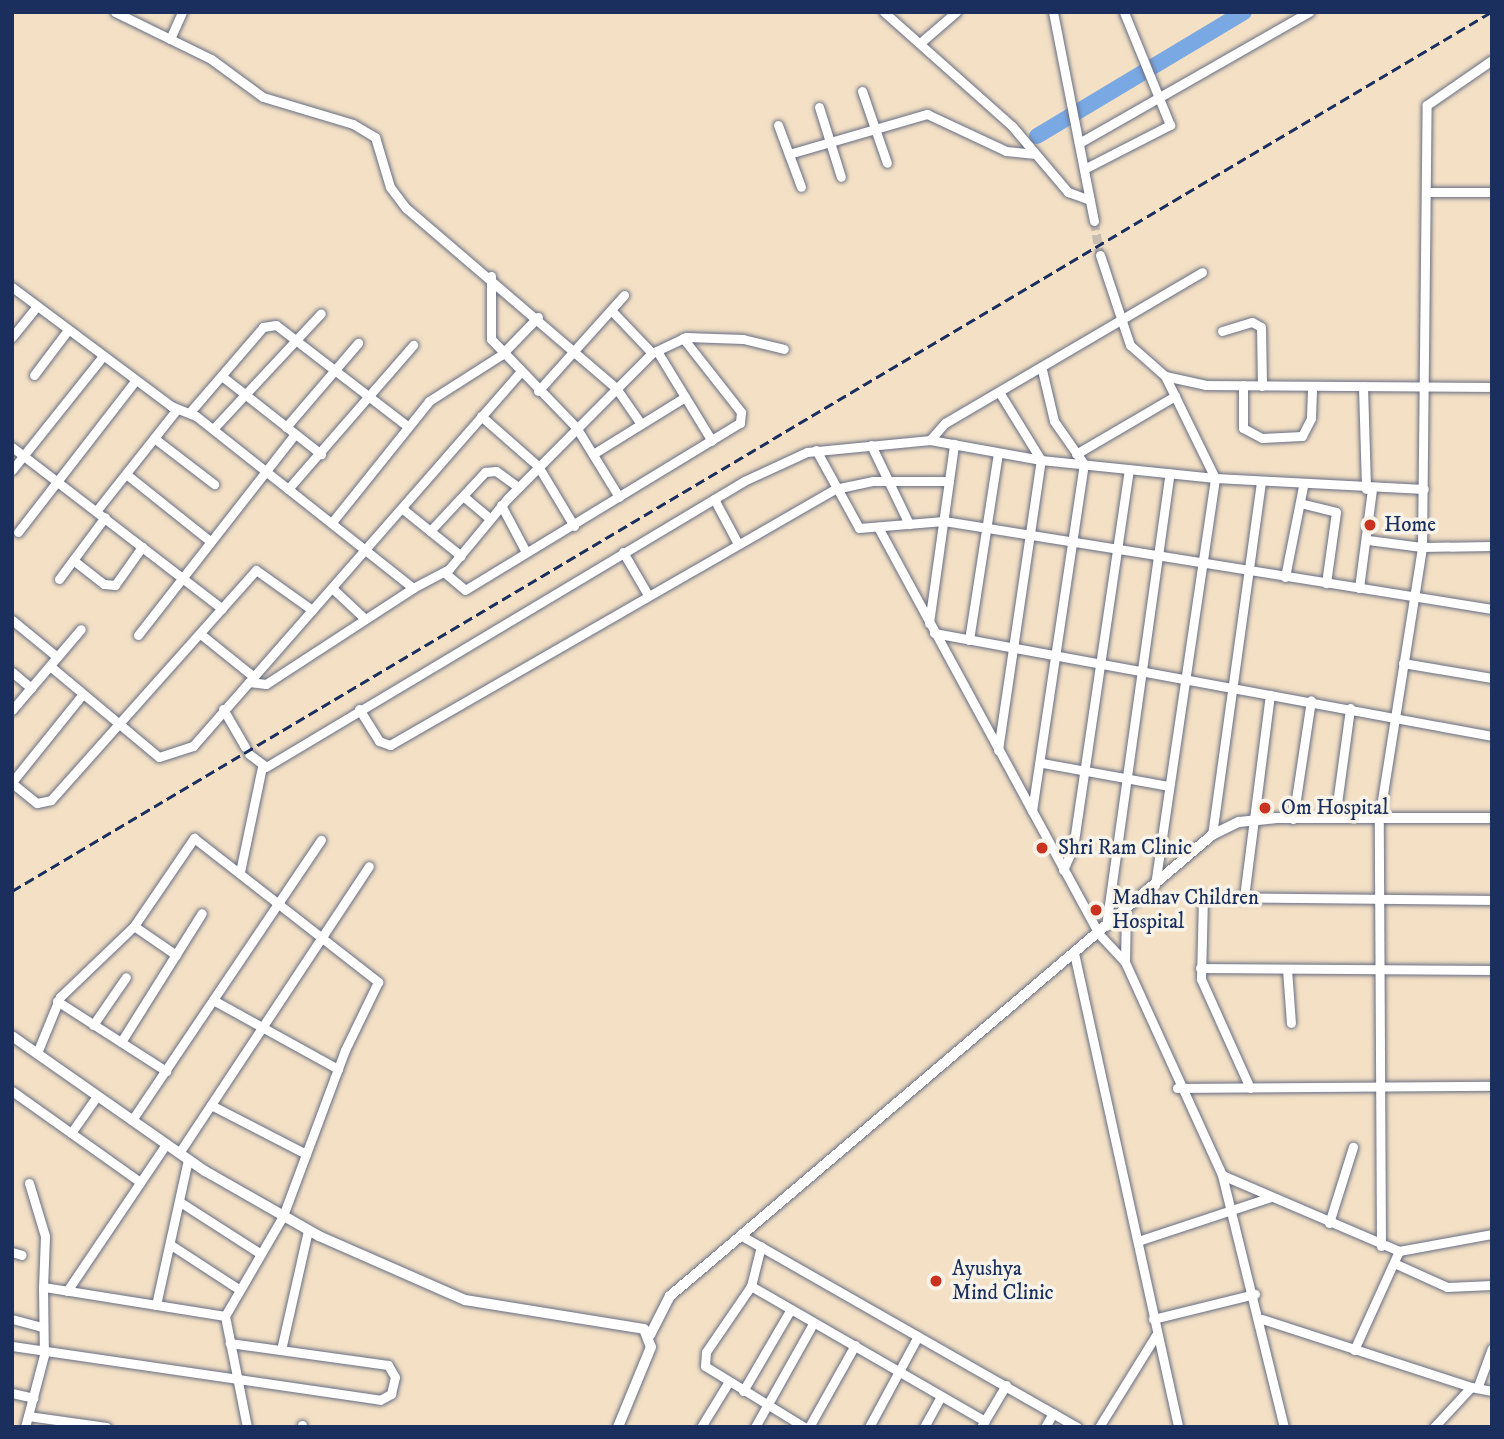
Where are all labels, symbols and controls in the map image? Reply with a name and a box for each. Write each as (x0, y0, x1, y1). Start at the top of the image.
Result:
place label: Home (1384, 512, 1436, 538)
marker: Home (1362, 517, 1378, 533)
place label: Om Hospital (1281, 795, 1389, 821)
marker: Om Hospital (1255, 798, 1275, 818)
place label: Shri Ram Clinic (1058, 835, 1192, 861)
marker: Shri Ram Clinic (1032, 838, 1052, 858)
place label: Madhav Children Hospital (1112, 885, 1259, 935)
marker: Madhav Children Hospital (1086, 900, 1106, 920)
place label: Ayushya Mind Clinic (952, 1256, 1054, 1306)
marker: Ayushya Mind Clinic (926, 1271, 946, 1291)

